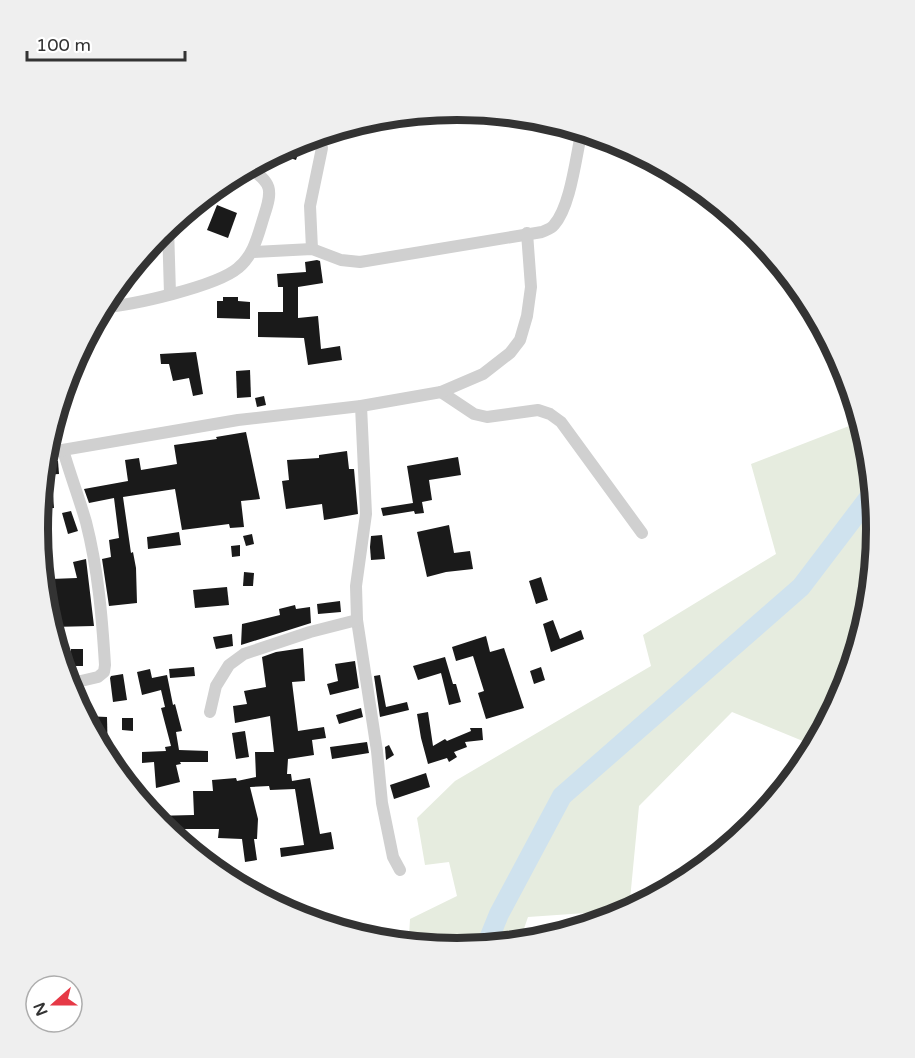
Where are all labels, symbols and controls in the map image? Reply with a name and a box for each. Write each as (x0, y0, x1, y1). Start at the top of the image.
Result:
scale bar (27, 24, 184, 62)
text: 100 m (36, 34, 91, 56)
north arrow (24, 974, 84, 1034)
text: N (29, 999, 53, 1019)

